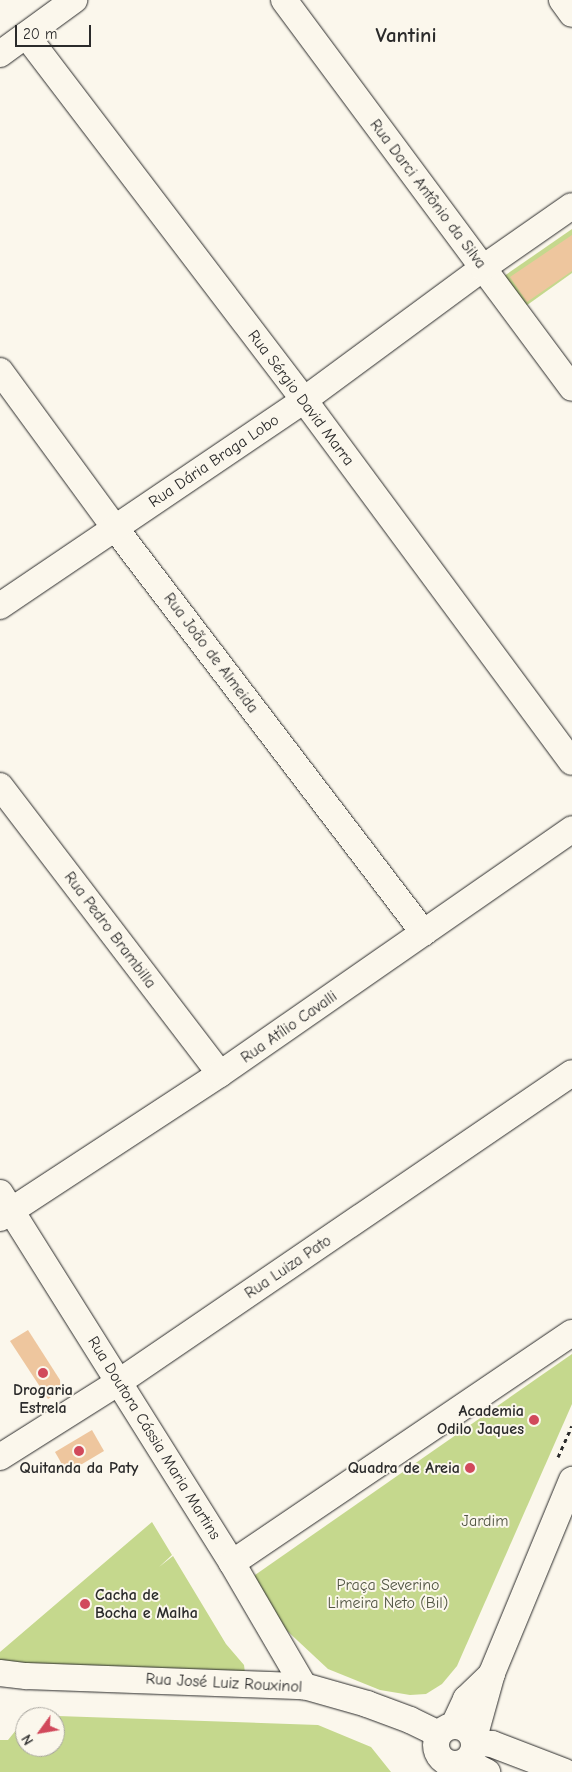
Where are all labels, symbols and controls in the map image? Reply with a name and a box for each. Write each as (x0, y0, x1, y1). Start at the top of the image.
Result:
scale bar (18, 15, 94, 47)
district label: Vantini (375, 22, 437, 48)
text: 20 m (23, 25, 57, 43)
street label: Rua Darci Antônio da Silva (366, 116, 490, 272)
street label: Rua Sérgio David Marra (244, 326, 358, 470)
street label: Rua Dária Braga Lobo (145, 410, 283, 512)
street label: Rua João de Almeida (160, 589, 262, 717)
street label: Rua Pedro Brambilla (60, 868, 160, 992)
street label: Rua Atílio Cavalli (237, 987, 341, 1067)
street label: Rua Luiza Pato (241, 1231, 335, 1303)
street label: Rua Doutora Cássia Maria Martins (83, 1333, 225, 1543)
marker: Drogaria Estrela (37, 1367, 49, 1379)
place label: Drogaria Estrela (13, 1380, 73, 1418)
place label: Academia Odilo Jaques (437, 1401, 524, 1439)
marker: Academia Odilo Jaques (528, 1414, 540, 1426)
marker: Quitanda da Paty (73, 1445, 85, 1457)
place label: Quitanda da Paty (20, 1458, 138, 1478)
place label: Quadra de Areia (348, 1458, 460, 1478)
marker: Quadra de Areia (464, 1462, 476, 1474)
park label: Jardim (462, 1511, 508, 1531)
park label: Praça Severino Limeira Neto (Bil) (328, 1575, 448, 1613)
place label: Cacha de Bocha e Malha (95, 1585, 198, 1623)
marker: Cacha de Bocha e Malha (79, 1598, 91, 1610)
street label: Rua José Luiz Rouxinol (145, 1669, 303, 1697)
north arrow (15, 1707, 65, 1757)
text: N (18, 1731, 37, 1748)

